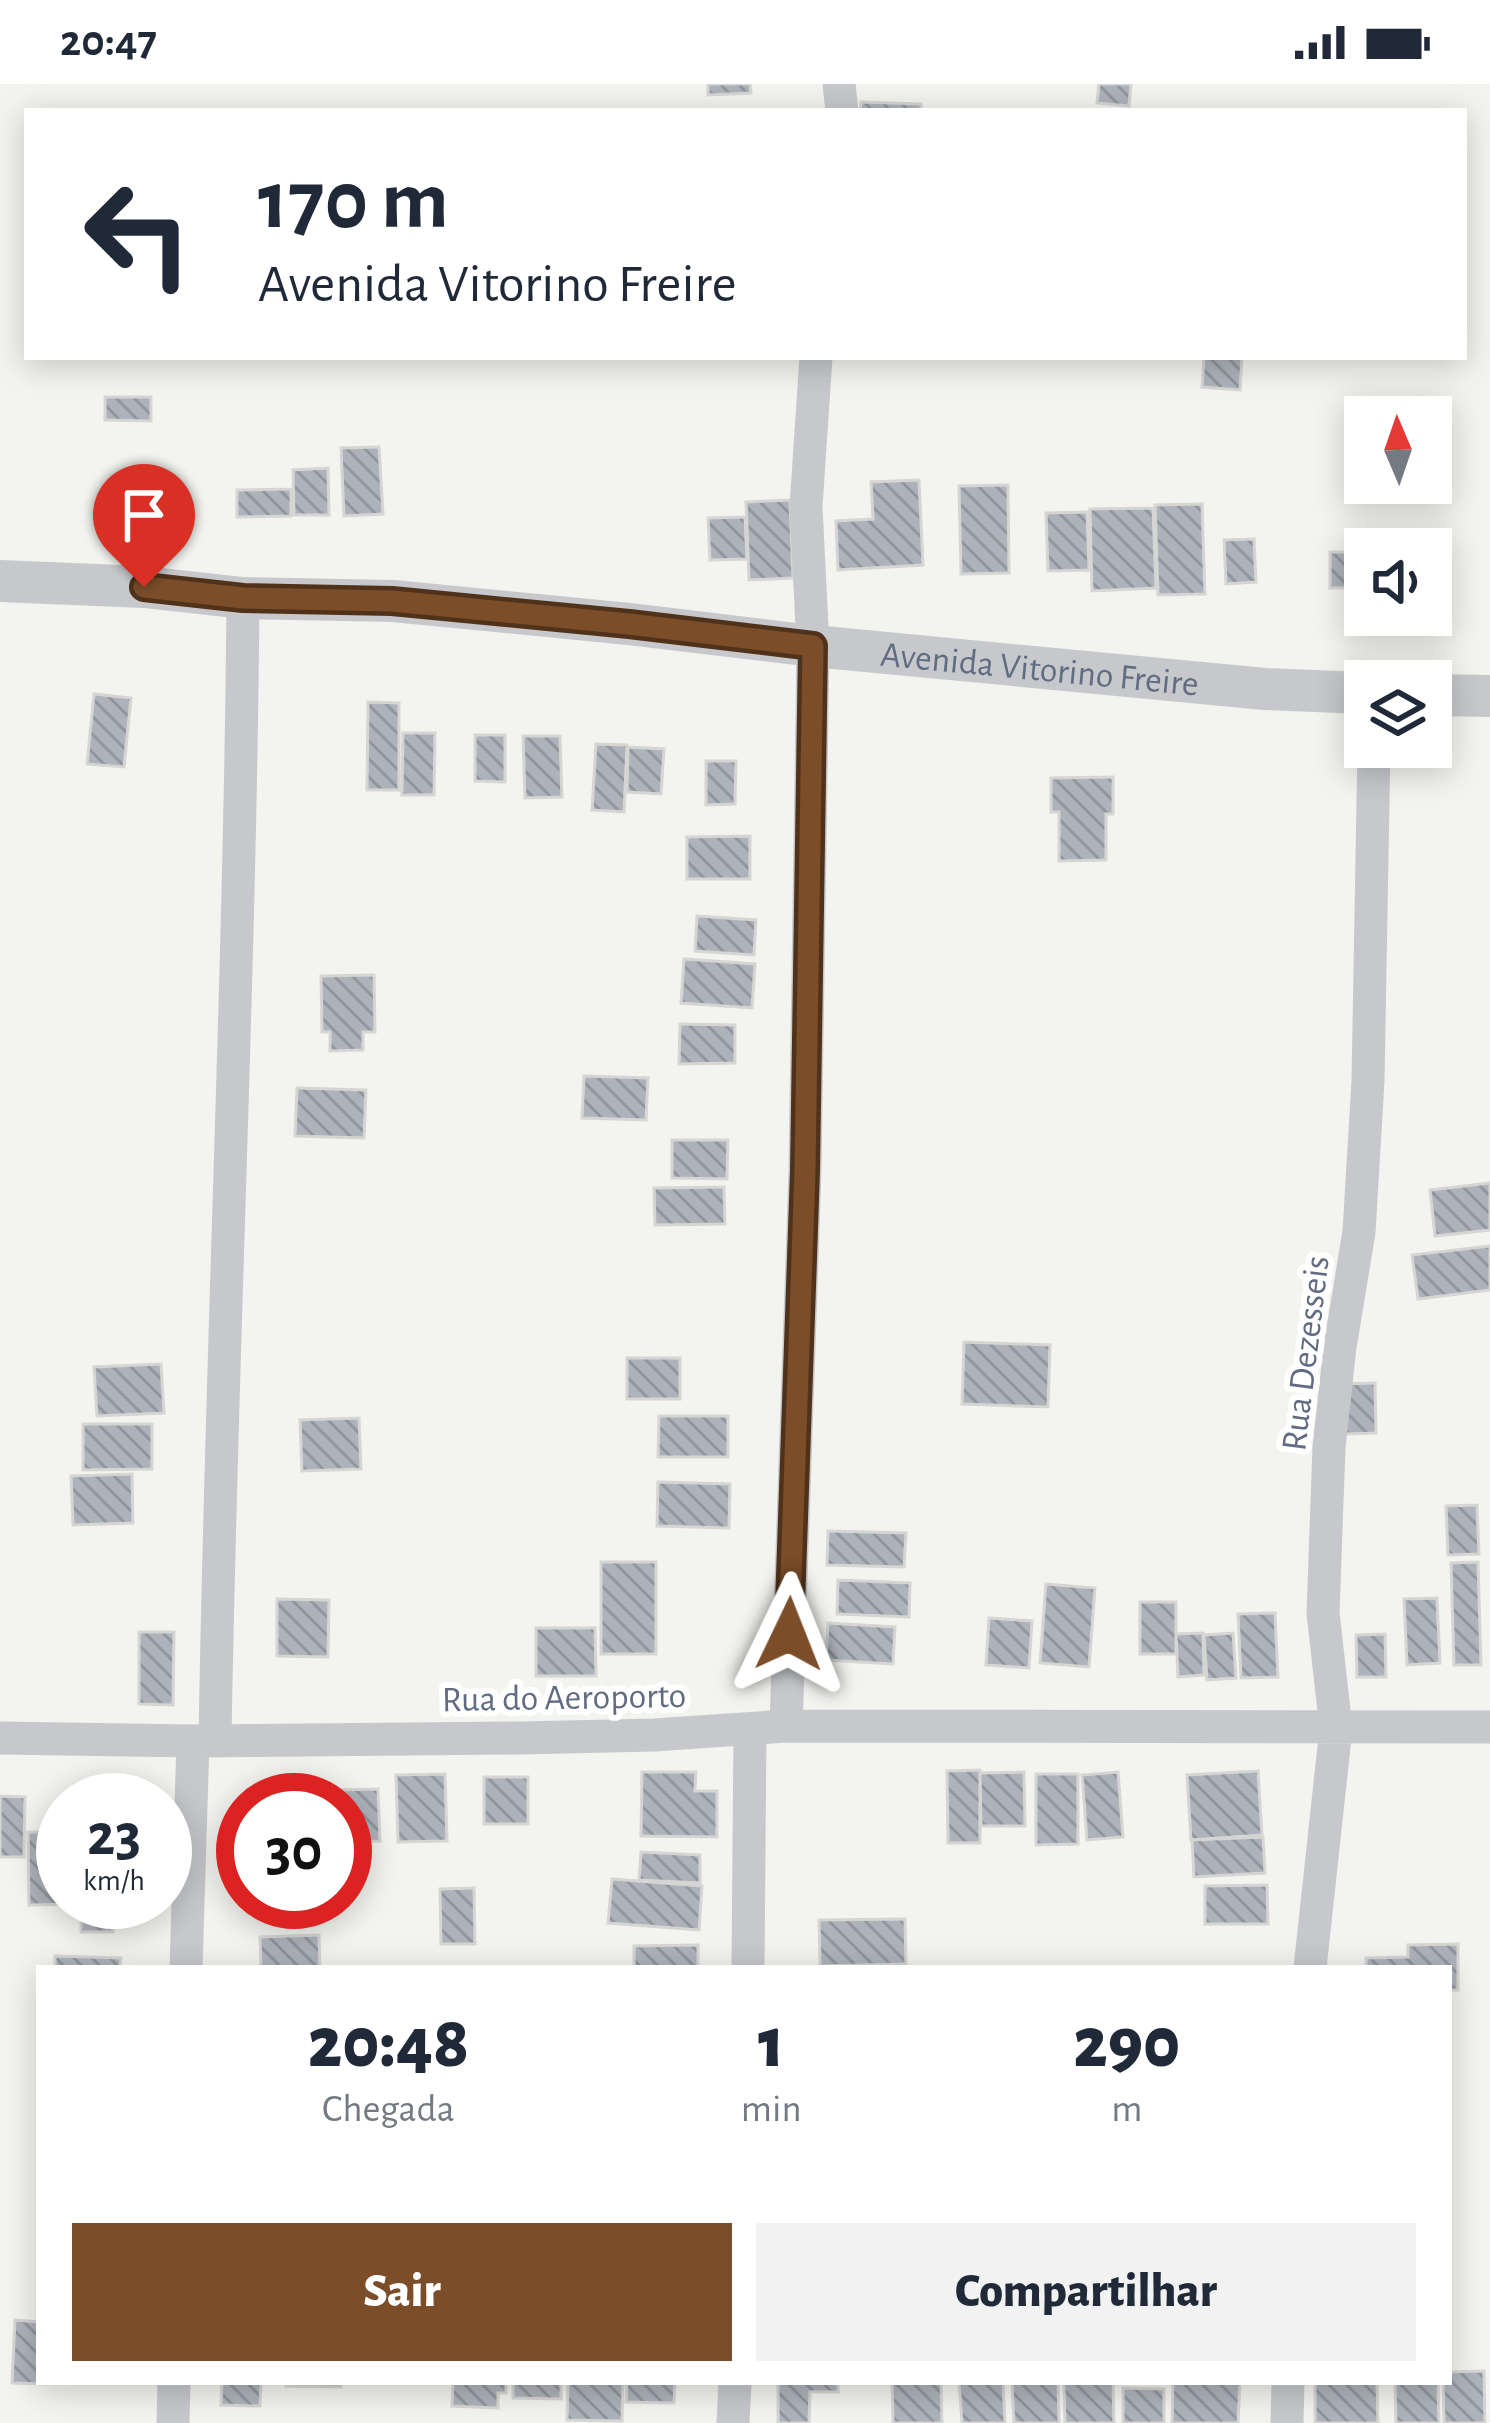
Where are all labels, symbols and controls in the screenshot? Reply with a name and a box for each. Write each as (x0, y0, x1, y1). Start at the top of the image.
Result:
text: 20:47 (60, 19, 157, 64)
icon: left (60, 156, 216, 312)
text: 170 m (258, 160, 449, 244)
text: Avenida Vitorino Freire (258, 258, 737, 312)
north arrow (1344, 396, 1452, 504)
map controls (1344, 396, 1452, 768)
pin (93, 464, 195, 587)
icon: arrive (111, 482, 177, 548)
button: sound (1344, 528, 1452, 636)
street label: Avenida Vitorino Freire (879, 637, 1200, 703)
button: layers (1344, 660, 1452, 768)
street label: Rua Dezesseis (1276, 1254, 1336, 1453)
position arrow (726, 1571, 852, 1697)
street label: Rua do Aeroporto (442, 1678, 687, 1718)
speed limit sign: 30 (216, 1773, 372, 1929)
text: 23 (87, 1806, 141, 1866)
text: km/h (83, 1866, 145, 1896)
text: 20:48 (308, 2008, 469, 2080)
text: 1 (758, 2008, 784, 2080)
text: 290 (1073, 2008, 1180, 2080)
text: Chegada (322, 2090, 455, 2129)
text: min (741, 2090, 802, 2129)
text: m (1111, 2090, 1142, 2129)
button: Sair (72, 2223, 732, 2361)
button: Compartilhar (756, 2223, 1416, 2361)

